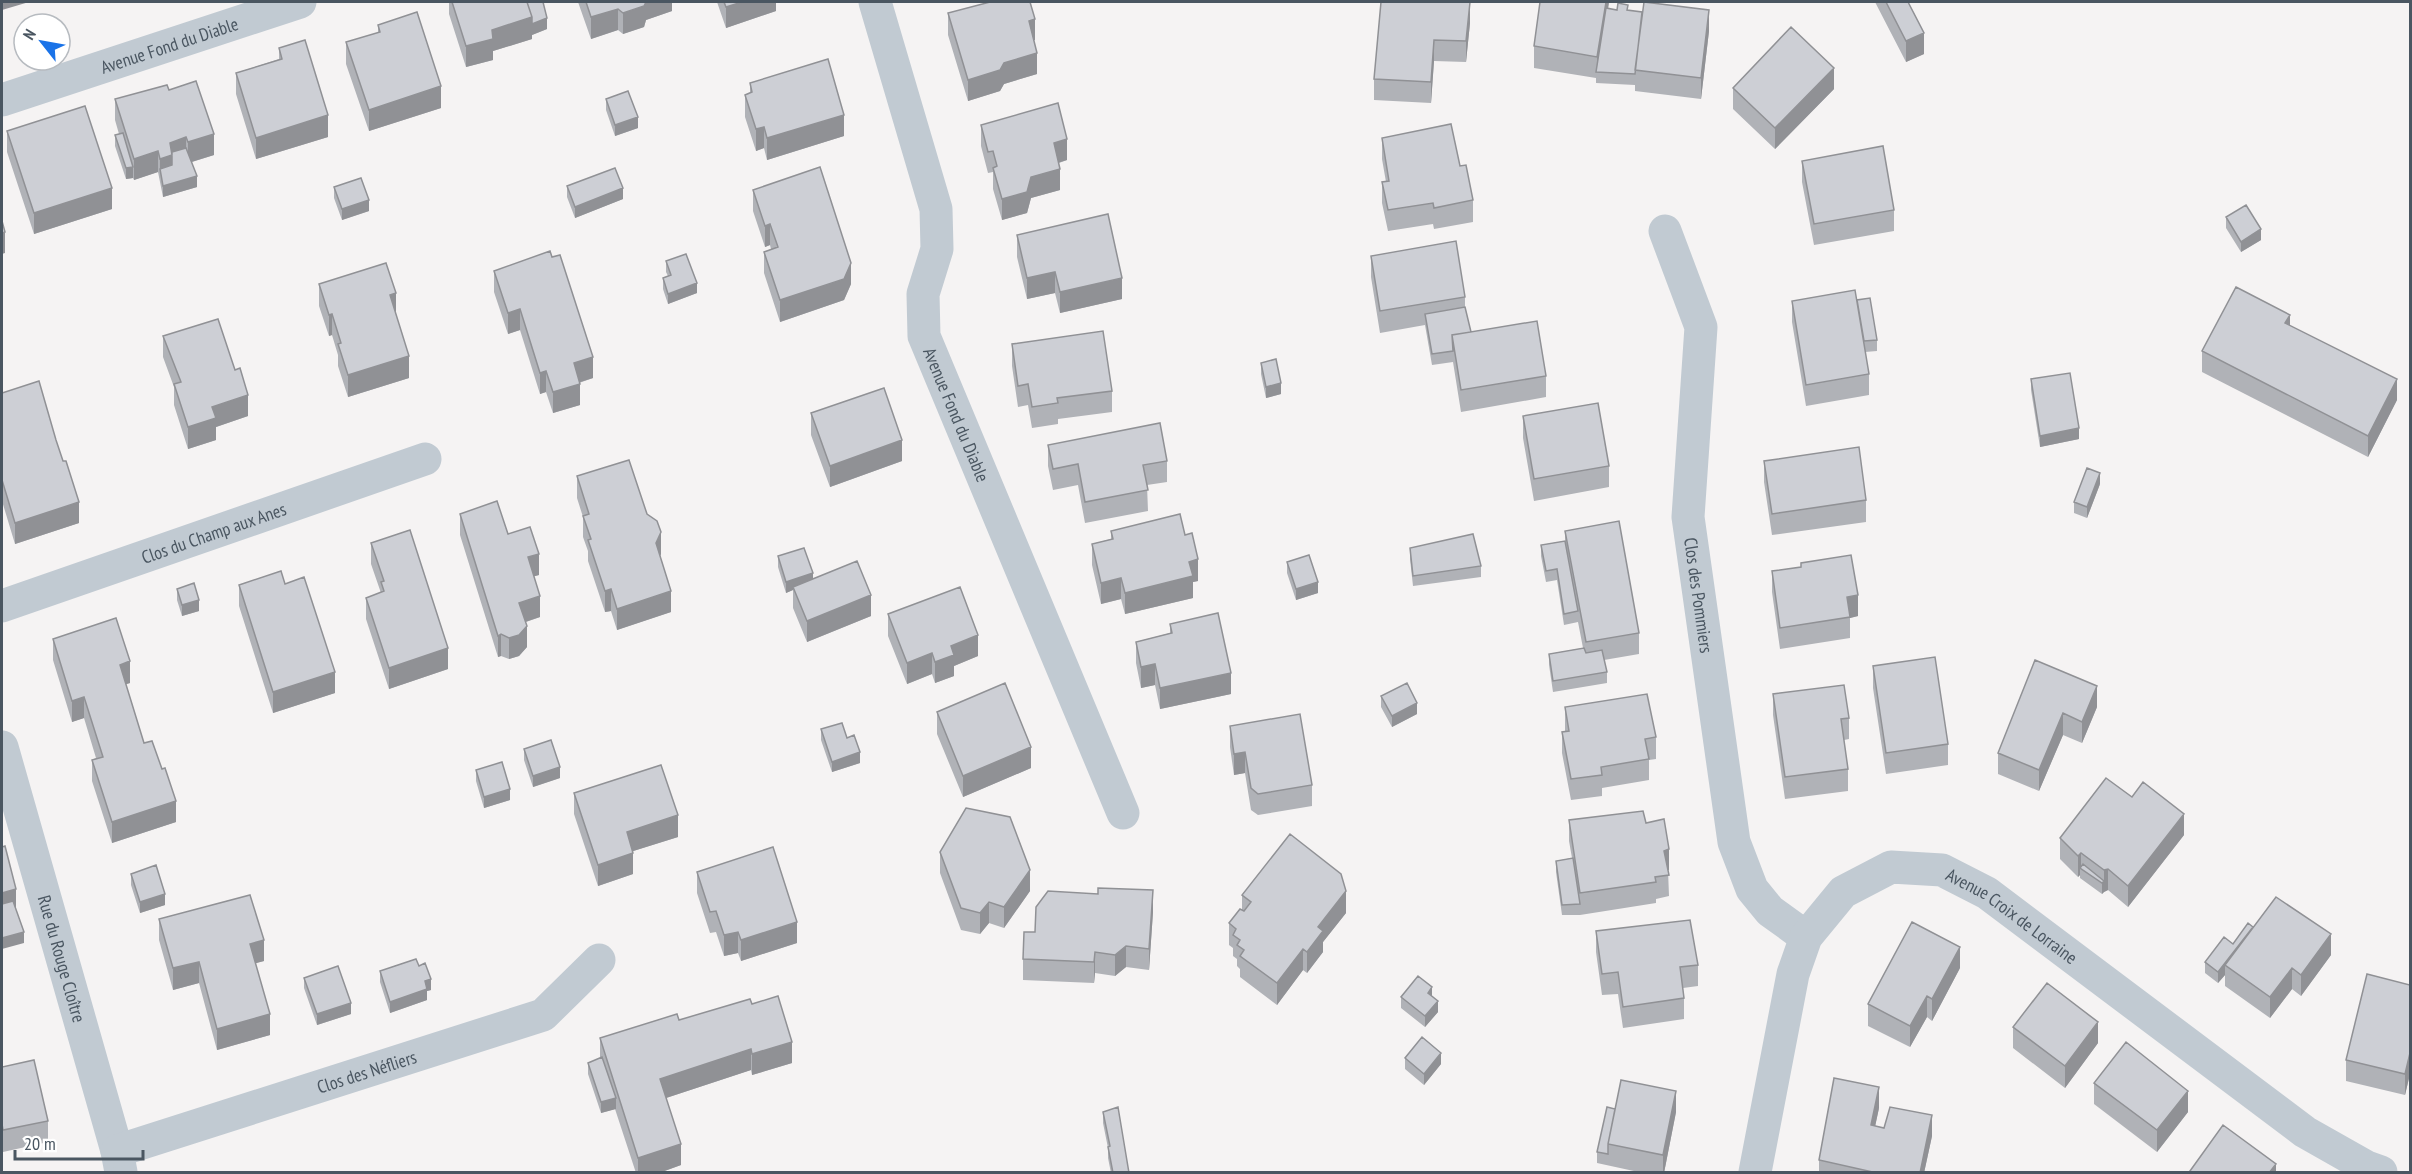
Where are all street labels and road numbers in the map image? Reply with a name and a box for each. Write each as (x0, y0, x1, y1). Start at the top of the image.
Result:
street label: Avenue Fond du Diable (97, 12, 241, 78)
street label: Avenue Fond du Diable (918, 344, 995, 485)
street label: Clos du Champ aux Anes (138, 497, 289, 568)
street label: Clos des Pommiers (1680, 536, 1719, 655)
street label: Avenue Croix de Lorraine (1942, 863, 2082, 969)
street label: Rue du Rouge Cloître (33, 892, 91, 1025)
street label: Clos des Néfliers (314, 1045, 419, 1098)

